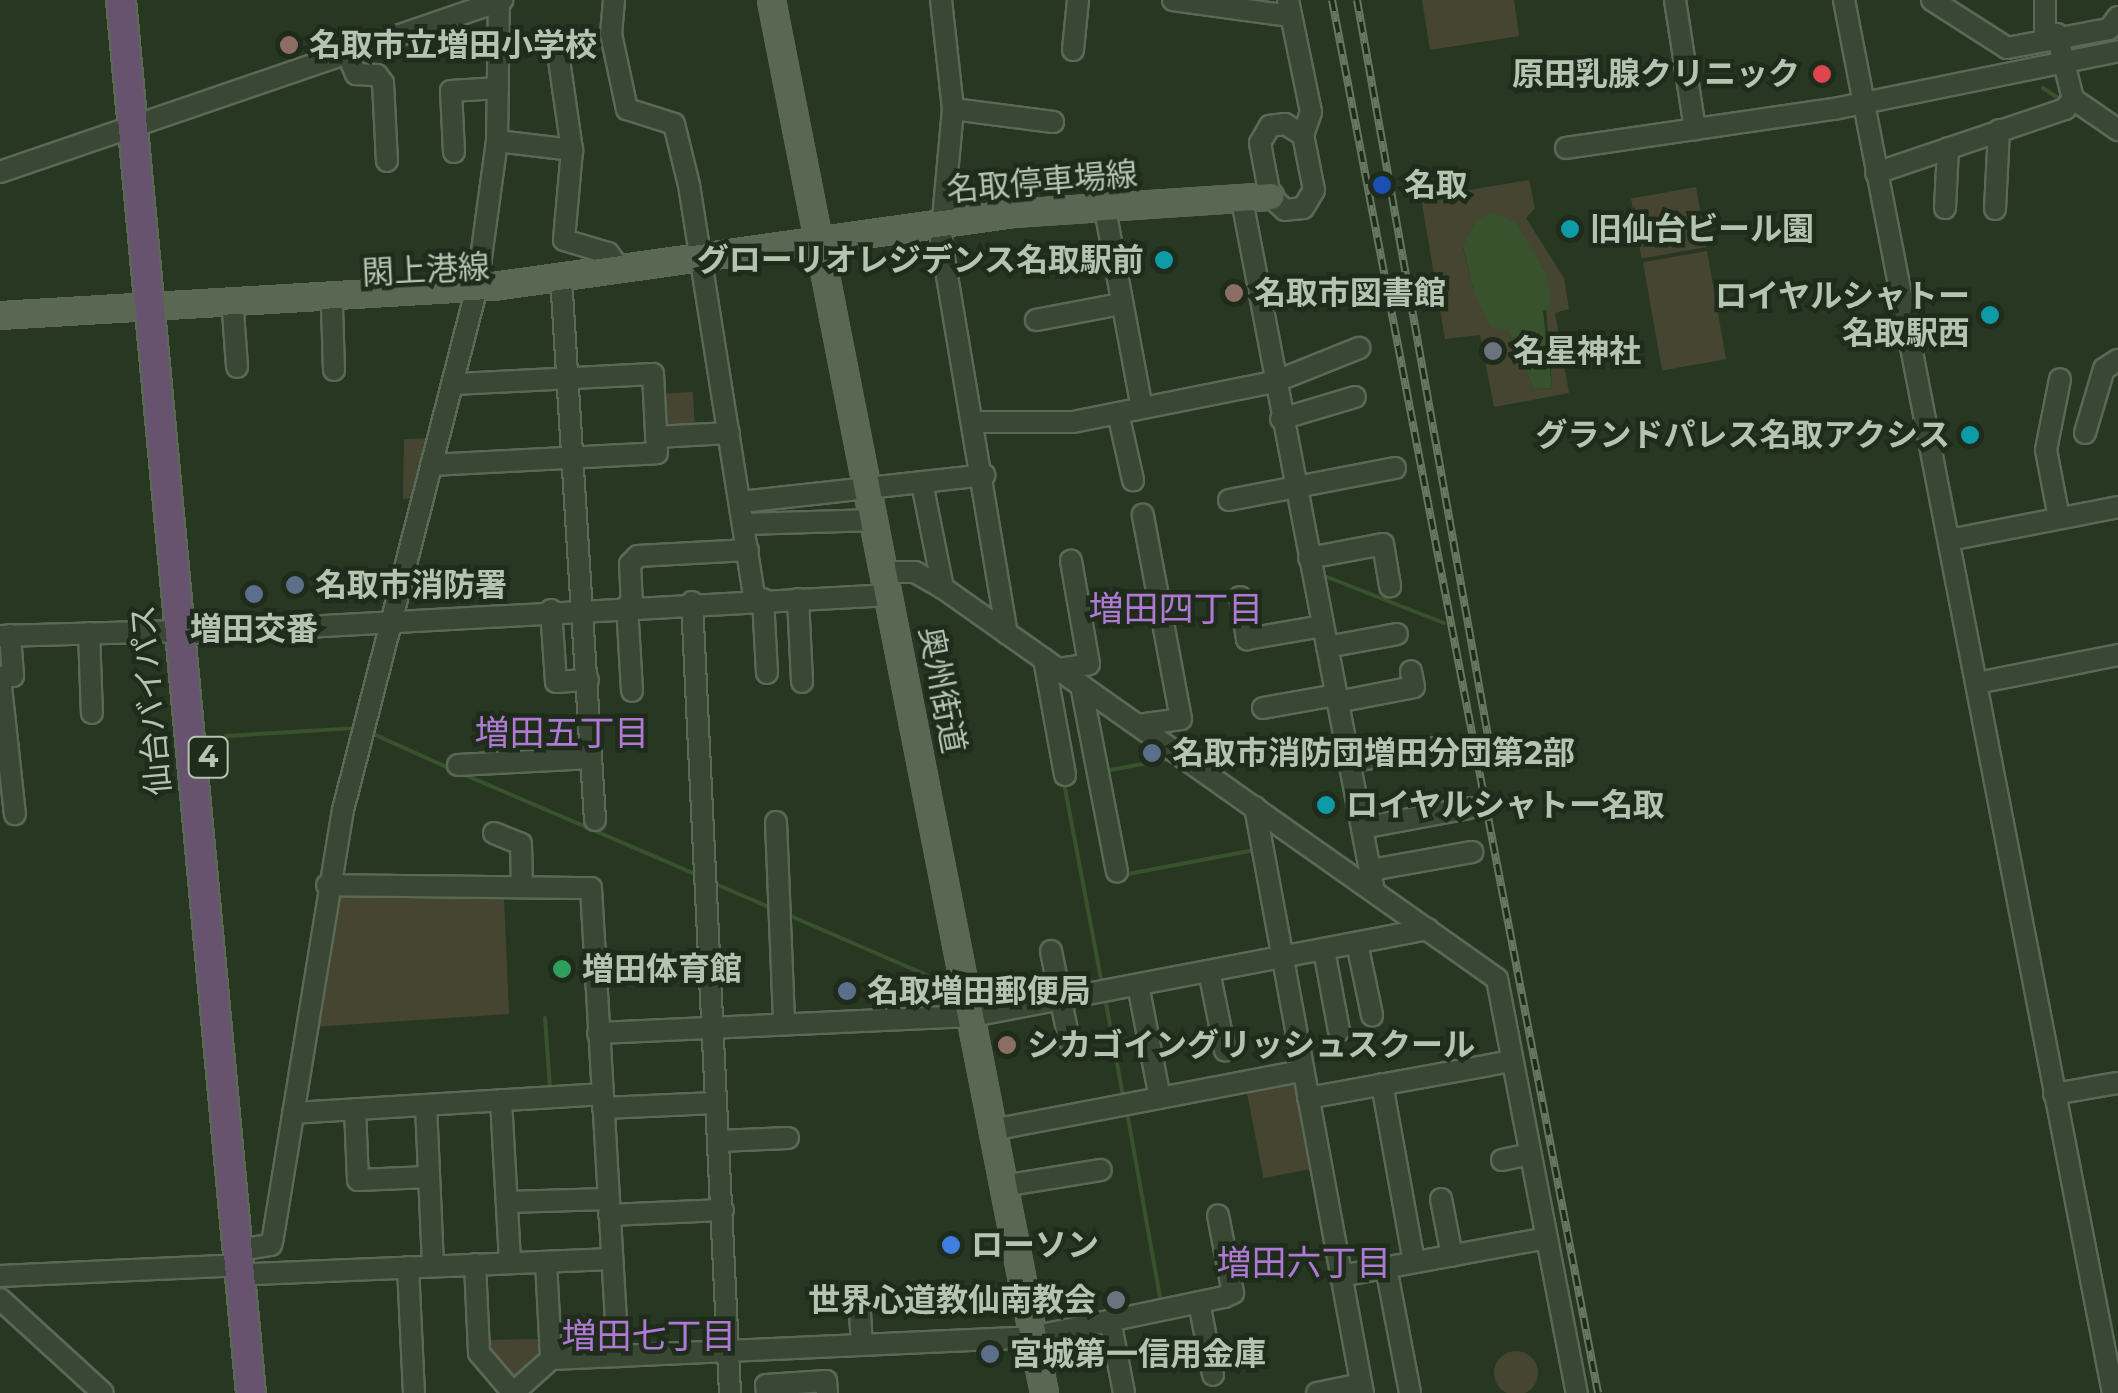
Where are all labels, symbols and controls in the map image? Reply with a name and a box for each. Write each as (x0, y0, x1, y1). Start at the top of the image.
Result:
place label: 名取市立増田小学校 (309, 26, 597, 64)
marker: 名取市立増田小学校 (278, 34, 300, 56)
place label: 原田乳腺クリニック (1512, 55, 1800, 93)
marker: 原田乳腺クリニック (1809, 61, 1835, 87)
street label: 名取停車場線 (945, 155, 1139, 209)
place label: 名取 (1404, 166, 1468, 204)
marker: 名取 (1369, 172, 1395, 198)
place label: 旧仙台ビール園 (1590, 210, 1814, 248)
marker: 旧仙台ビール園 (1559, 218, 1581, 240)
place label: グローリオレジデンス名取駅前 (696, 241, 1144, 279)
street label: 閖上港線 (361, 247, 491, 293)
marker: グローリオレジデンス名取駅前 (1153, 249, 1175, 271)
place label: 名取市図書館 (1254, 274, 1446, 312)
place label: ロイヤルシャトー 名取駅西 (1714, 278, 1970, 353)
marker: 名取市図書館 (1223, 282, 1245, 304)
marker: ロイヤルシャトー 名取駅西 (1979, 304, 2001, 326)
place label: 名星神社 (1513, 332, 1641, 370)
marker: 名星神社 (1482, 340, 1504, 362)
place label: グランドパレス名取アクシス (1534, 416, 1950, 454)
marker: グランドパレス名取アクシス (1959, 424, 1981, 446)
place label: 名取市消防署 (315, 566, 507, 604)
marker: 名取市消防署 (284, 574, 306, 596)
marker: 増田交番 (243, 583, 265, 605)
district label: 増田四丁目 (1089, 588, 1263, 630)
street label: 仙台バイパス (124, 603, 178, 797)
place label: 増田交番 (190, 610, 318, 648)
street label: 奥州街道 (911, 624, 973, 756)
district label: 増田五丁目 (475, 712, 649, 754)
road number: 4 (186, 732, 230, 782)
place label: 名取市消防団増田分団第2部 (1172, 734, 1575, 772)
marker: 名取市消防団増田分団第2部 (1141, 742, 1163, 764)
place label: ロイヤルシャトー名取 (1346, 786, 1666, 824)
marker: ロイヤルシャトー名取 (1315, 794, 1337, 816)
place label: 増田体育館 (582, 950, 742, 988)
marker: 増田体育館 (551, 958, 573, 980)
place label: 名取増田郵便局 (867, 972, 1091, 1010)
marker: 名取増田郵便局 (836, 980, 858, 1002)
place label: シカゴイングリッシュスクール (1027, 1026, 1475, 1064)
marker: シカゴイングリッシュスクール (996, 1034, 1018, 1056)
place label: ローソン (971, 1226, 1099, 1264)
marker: ローソン (940, 1234, 962, 1256)
district label: 増田六丁目 (1217, 1242, 1391, 1284)
place label: 世界心道教仙南教会 (808, 1281, 1096, 1319)
marker: 世界心道教仙南教会 (1105, 1289, 1127, 1311)
district label: 増田七丁目 (562, 1315, 736, 1357)
place label: 宮城第一信用金庫 (1010, 1335, 1266, 1373)
marker: 宮城第一信用金庫 (979, 1343, 1001, 1365)

